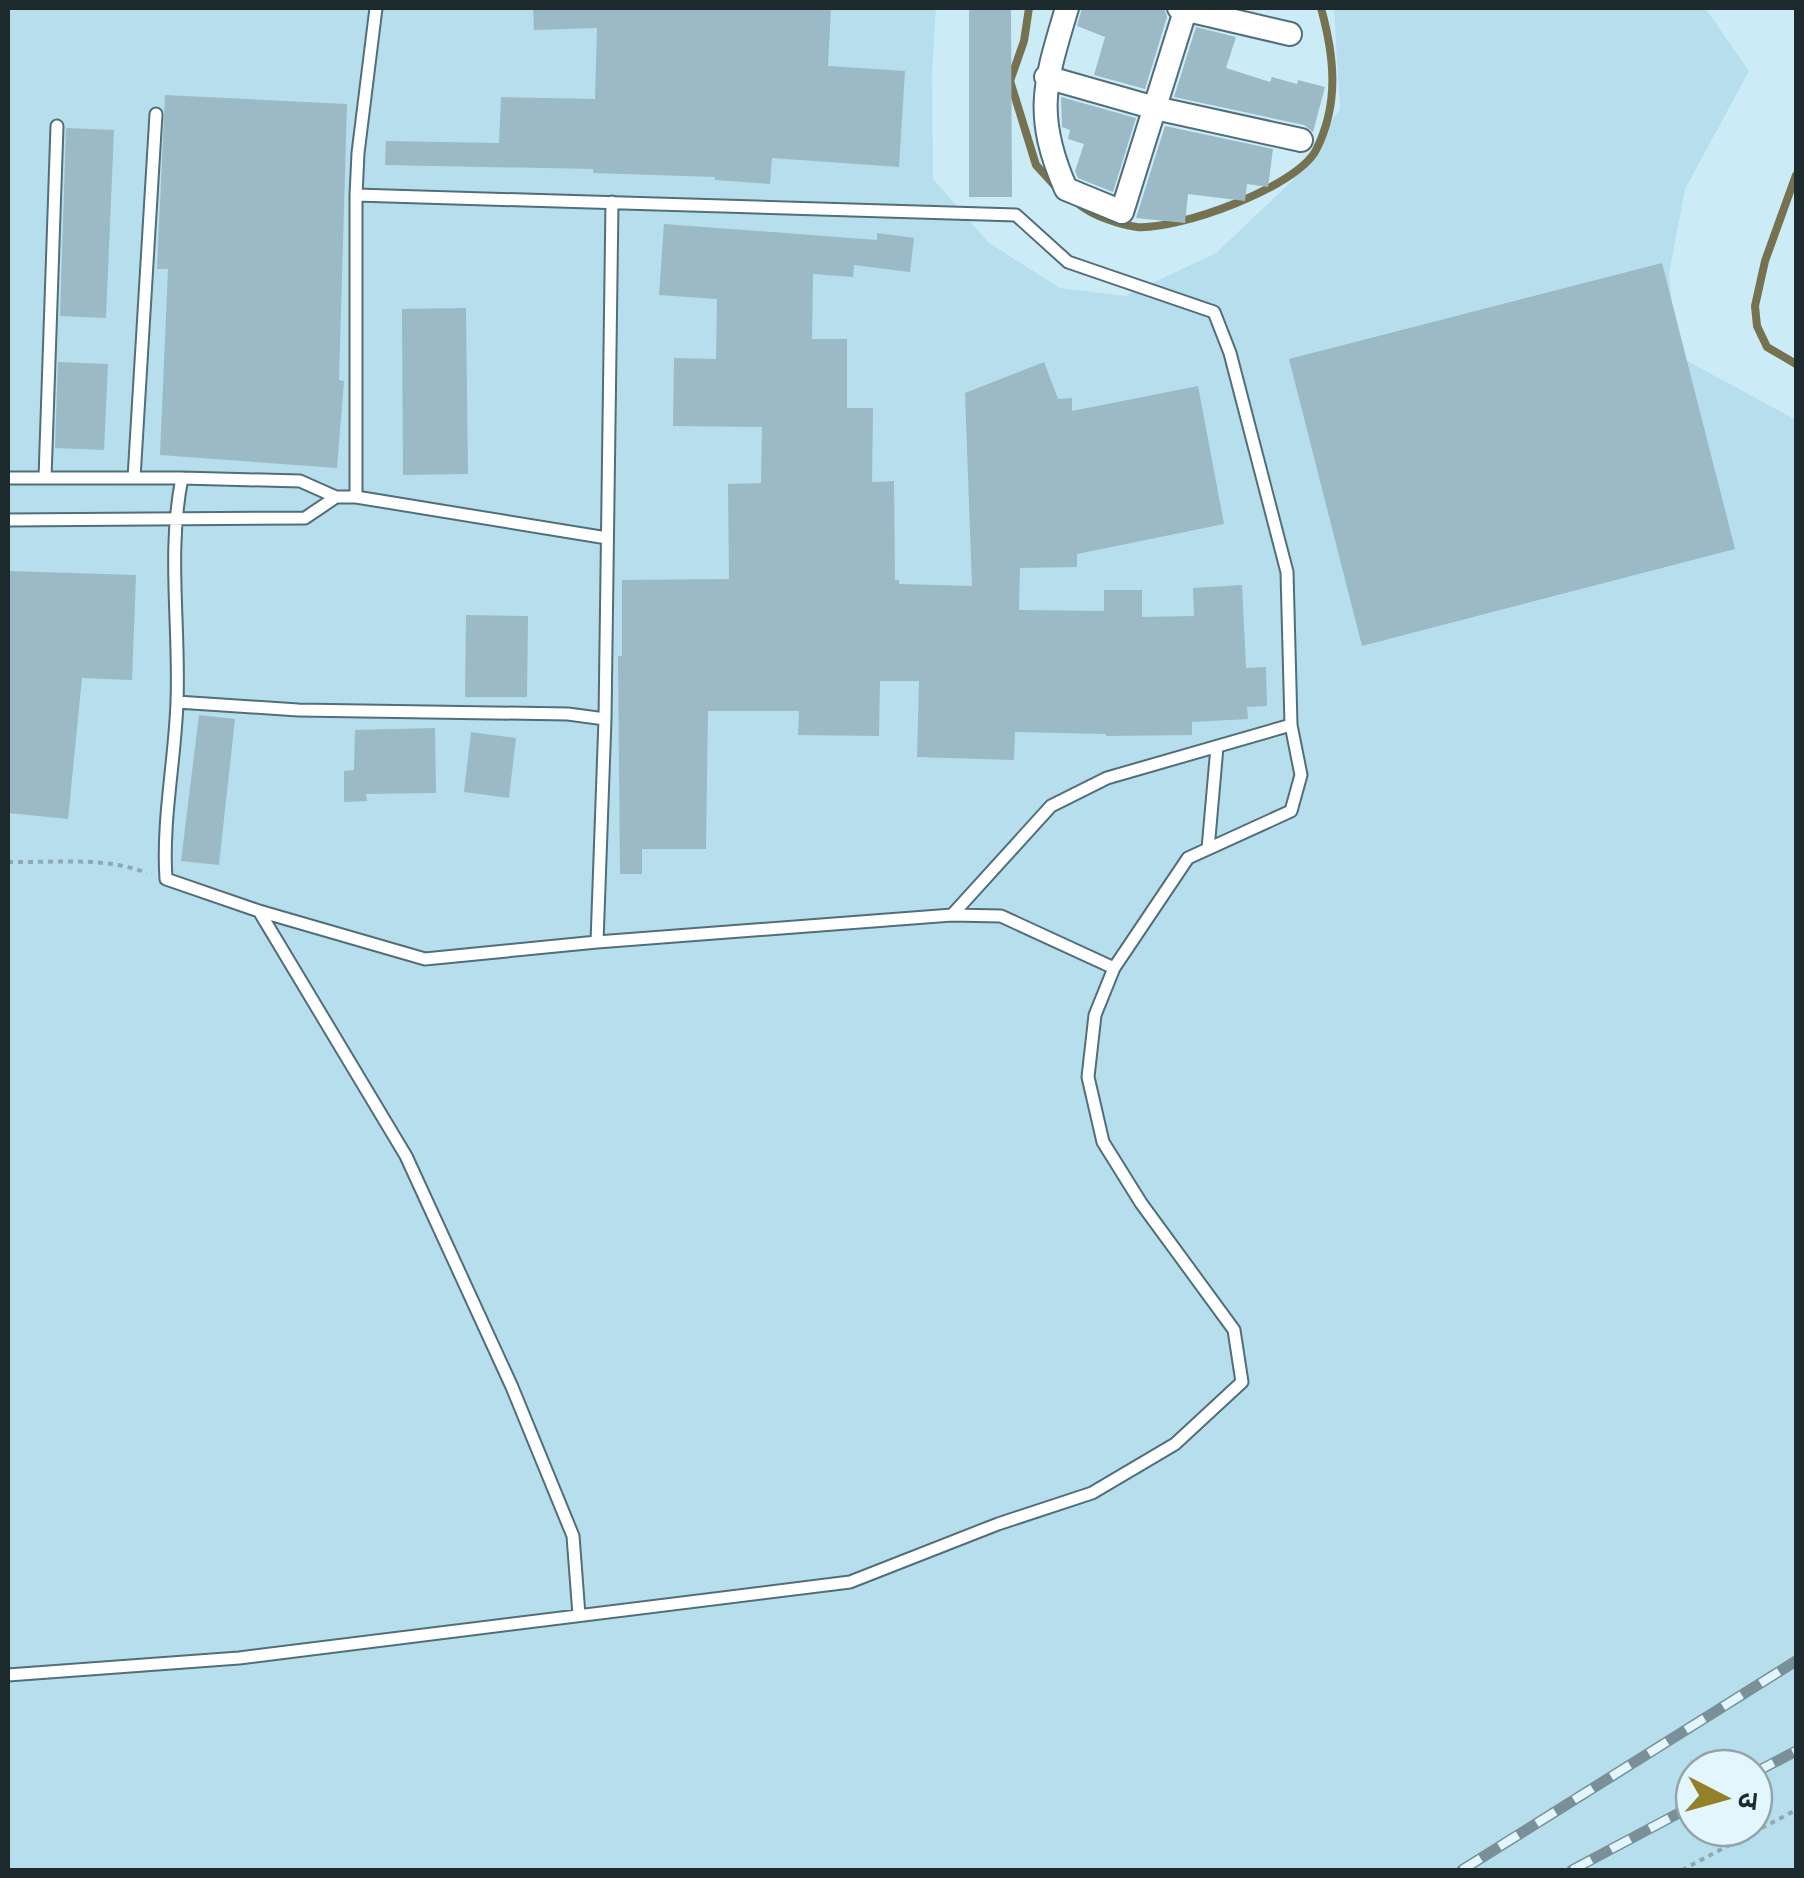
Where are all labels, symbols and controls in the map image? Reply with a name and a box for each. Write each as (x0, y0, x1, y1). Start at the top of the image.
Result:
north arrow (1674, 1748, 1774, 1848)
text: उ (1730, 1791, 1770, 1811)

